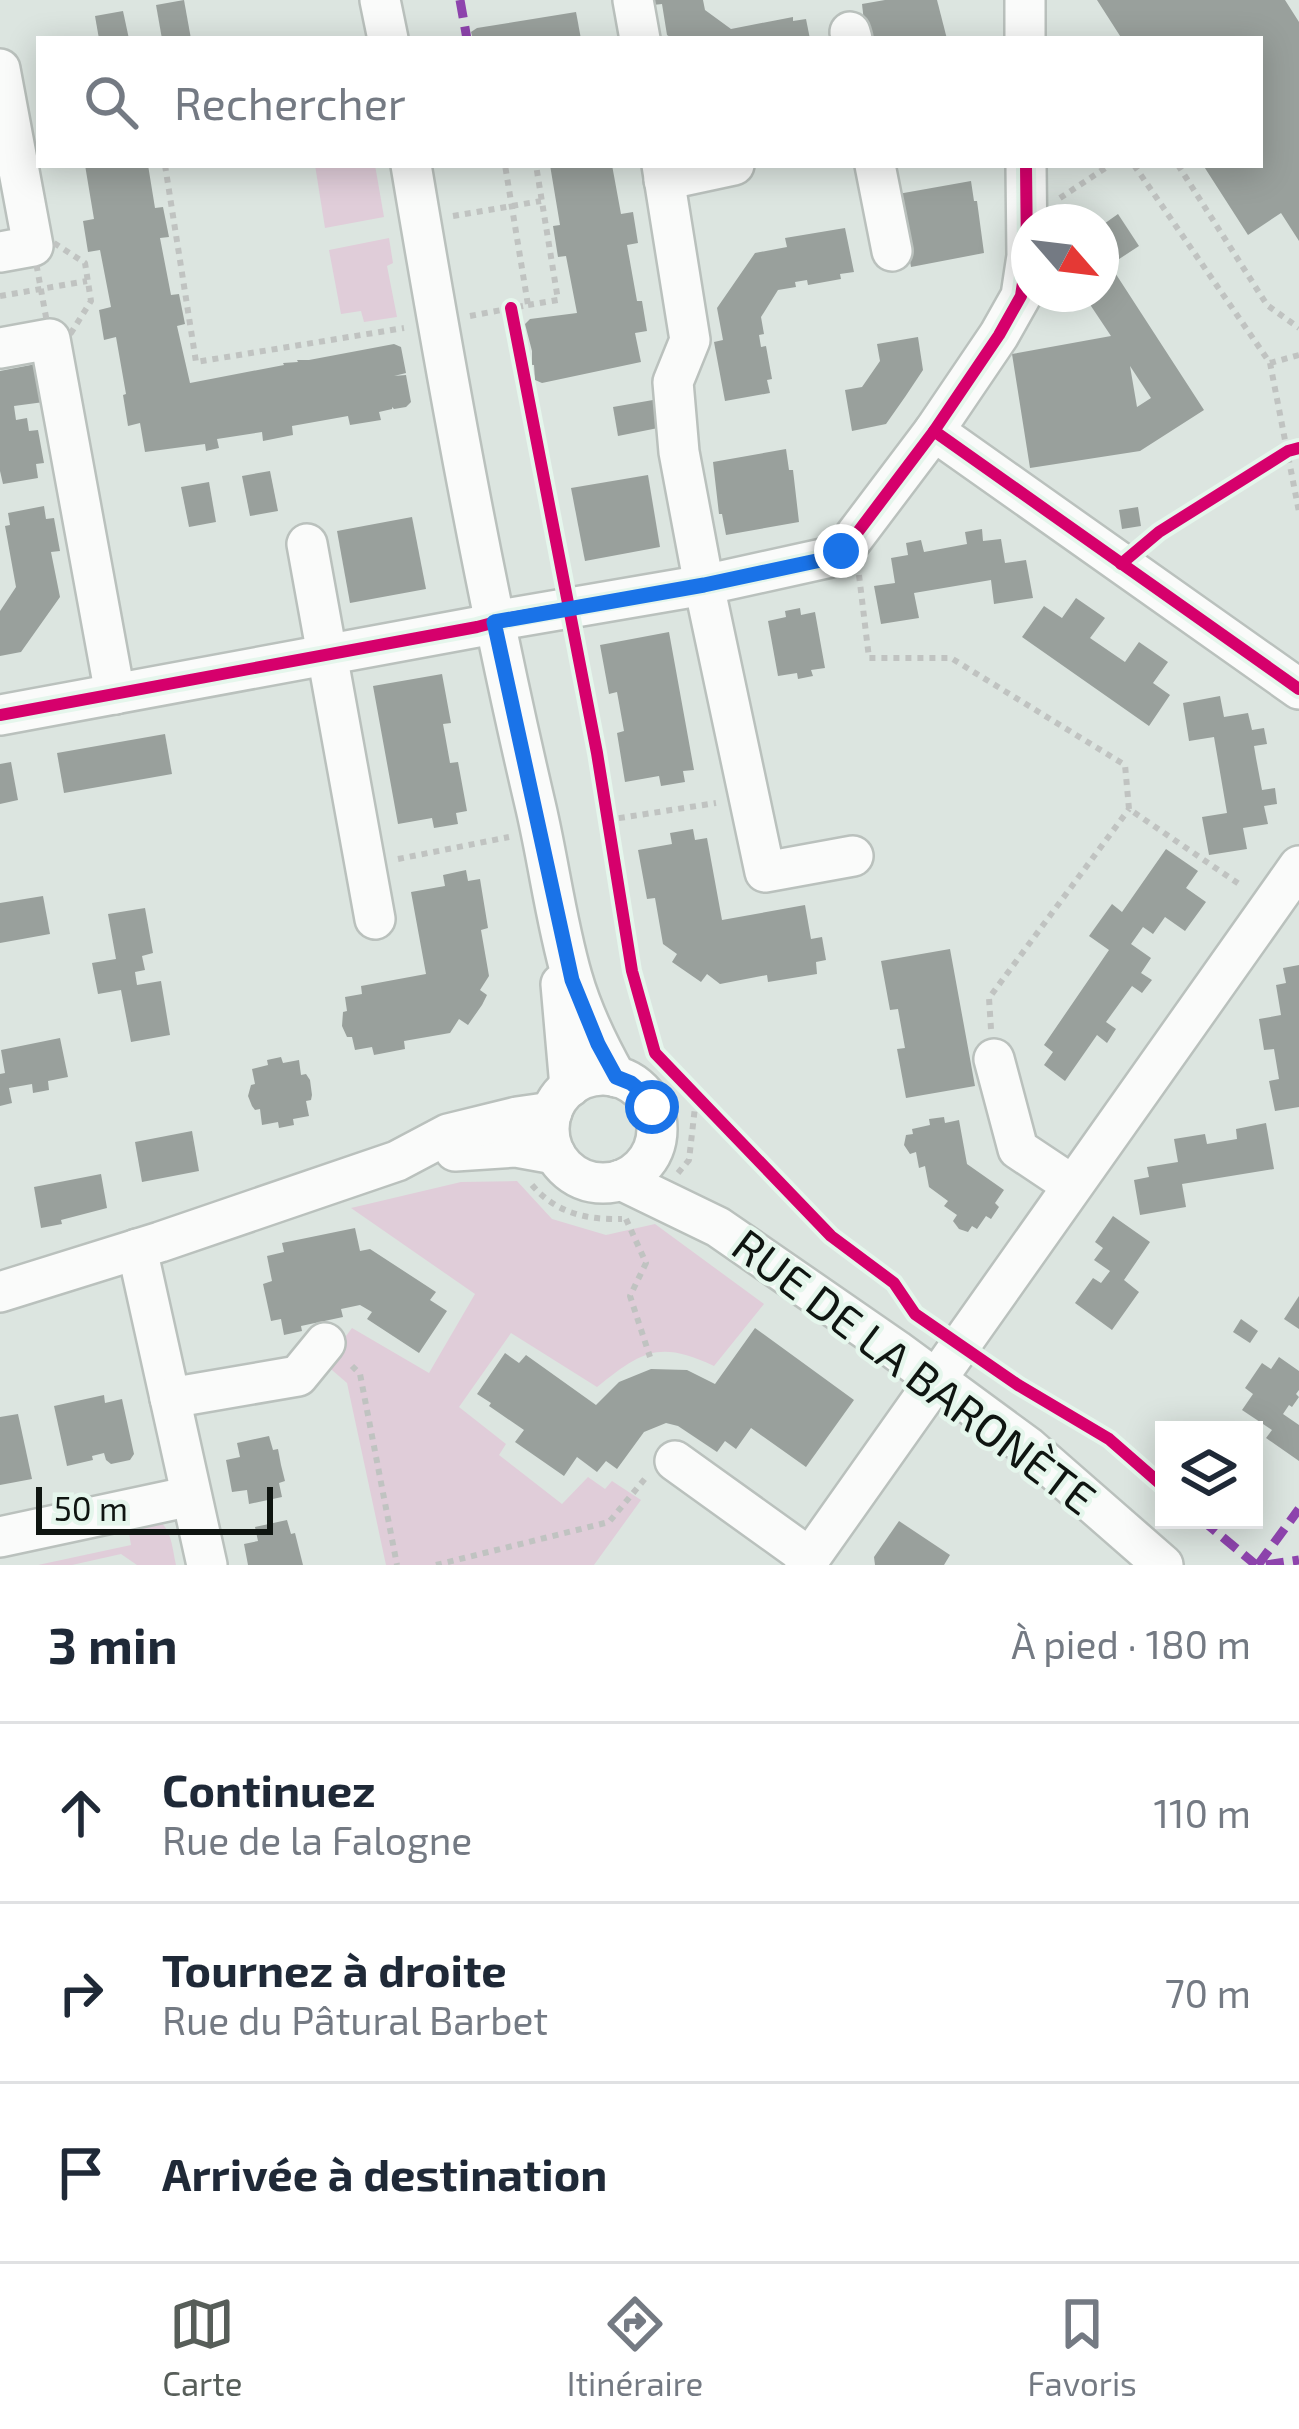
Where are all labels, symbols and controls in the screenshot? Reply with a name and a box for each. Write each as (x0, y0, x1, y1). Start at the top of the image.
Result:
search box (36, 36, 1263, 168)
icon: search (78, 69, 144, 135)
text: Rechercher (174, 75, 406, 129)
north arrow (1011, 204, 1119, 312)
route end (814, 524, 868, 578)
route start (625, 1080, 679, 1134)
street label: RUE DE LA BARONÈTE (723, 1216, 1107, 1524)
map controls (1155, 1421, 1263, 1529)
button: layers (1155, 1421, 1263, 1529)
scale bar (36, 1481, 273, 1534)
text: 50 m (54, 1488, 128, 1528)
text: 3 min (48, 1613, 178, 1674)
text: À pied · 180 m (1011, 1620, 1251, 1667)
text: Continuez (162, 1762, 376, 1816)
icon: ahead (48, 1780, 114, 1846)
text: 110 m (1154, 1789, 1251, 1836)
text: Rue de la Falogne (162, 1816, 472, 1863)
text: Tournez à droite (162, 1942, 507, 1996)
icon: right (48, 1960, 114, 2026)
text: 70 m (1165, 1969, 1251, 2016)
text: Rue du Pâtural Barbet (162, 1996, 548, 2043)
icon: arrive (48, 2140, 114, 2206)
text: Arrivée à destination (162, 2146, 607, 2200)
tab: Carte (162, 2291, 243, 2403)
tab: Itinéraire (567, 2291, 703, 2403)
tab: Favoris (1027, 2291, 1137, 2403)

